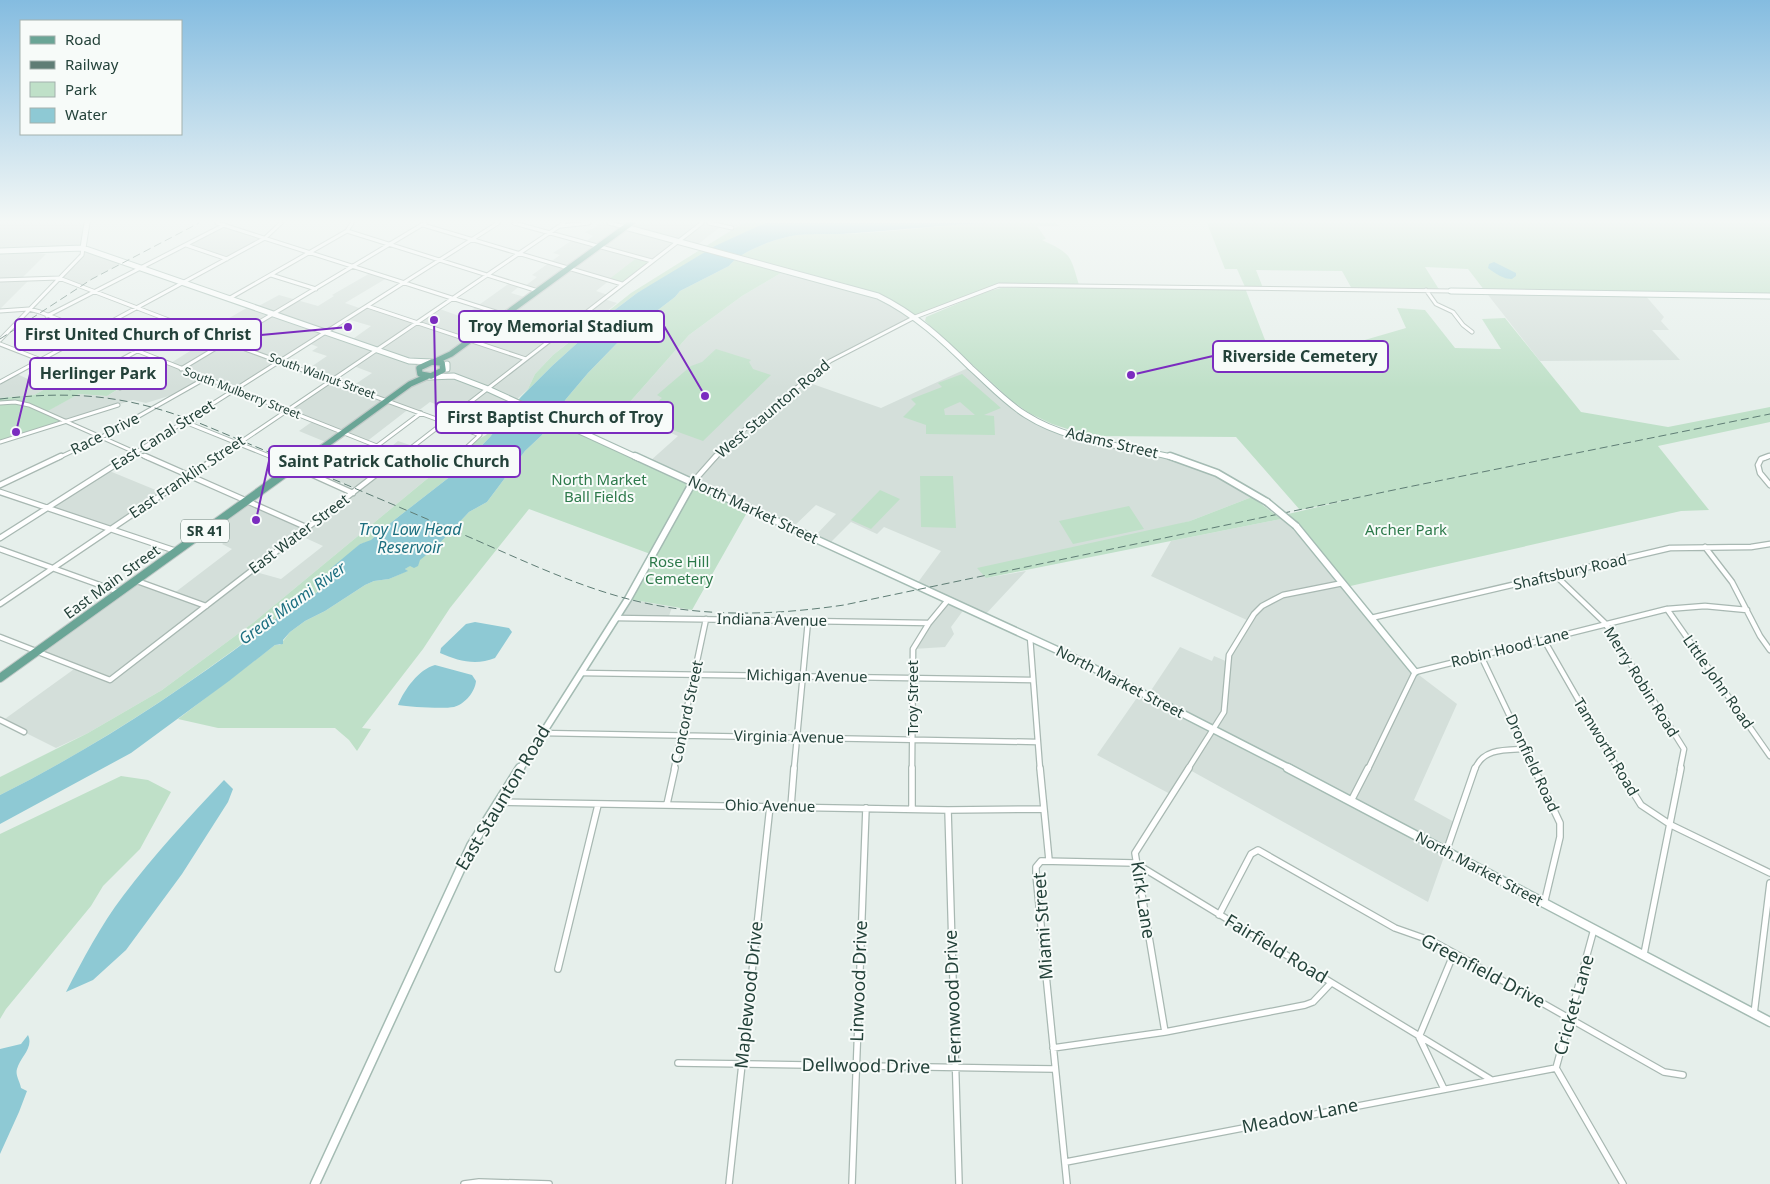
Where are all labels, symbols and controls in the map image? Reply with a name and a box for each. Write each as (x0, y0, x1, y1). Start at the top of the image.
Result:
legend (20, 20, 182, 135)
text: Road (65, 29, 101, 49)
text: Railway (65, 54, 119, 74)
text: Park (65, 79, 97, 99)
text: Water (65, 104, 107, 124)
callout: Troy Memorial Stadium (459, 311, 664, 342)
text: Troy Memorial Stadium (468, 315, 654, 337)
callout: First United Church of Christ (15, 319, 261, 350)
text: First United Church of Christ (25, 323, 251, 345)
callout: Riverside Cemetery (1213, 341, 1388, 372)
text: Riverside Cemetery (1222, 345, 1379, 367)
street label: South Walnut Street (266, 348, 379, 403)
street label: West Staunton Road (711, 355, 834, 462)
callout: Herlinger Park (30, 358, 166, 389)
text: Herlinger Park (40, 362, 156, 384)
street label: South Mulberry Street (181, 362, 304, 423)
street label: East Canal Street (107, 394, 219, 474)
callout: First Baptist Church of Troy (436, 402, 673, 433)
text: First Baptist Church of Troy (447, 406, 664, 428)
street label: Race Drive (67, 407, 142, 459)
street label: Adams Street (1064, 422, 1161, 462)
street label: East Franklin Street (125, 430, 249, 522)
callout: Saint Patrick Catholic Church (269, 446, 520, 477)
text: Saint Patrick Catholic Church (278, 450, 510, 472)
park label: North Market Ball Fields (551, 469, 647, 506)
street label: North Market Street (685, 470, 822, 548)
street label: East Water Street (244, 488, 353, 578)
water label: Troy Low Head Reservoir (359, 518, 462, 558)
park label: Archer Park (1365, 519, 1447, 539)
road number: SR 41 (181, 520, 229, 542)
street label: East Main Street (59, 539, 164, 623)
street label: Shaftsbury Road (1511, 548, 1629, 594)
park label: Rose Hill Cemetery (645, 551, 713, 588)
water label: Great Miami River (234, 556, 351, 649)
street label: Indiana Avenue (717, 608, 827, 630)
street label: Merry Robin Road (1600, 622, 1684, 741)
street label: Robin Hood Lane (1449, 623, 1571, 671)
street label: Little John Road (1679, 630, 1759, 732)
street label: North Market Street (1053, 640, 1188, 722)
street label: Concord Street (665, 658, 707, 765)
street label: Troy Street (902, 660, 922, 736)
street label: Michigan Avenue (746, 664, 868, 686)
street label: Tamworth Road (1570, 694, 1644, 799)
street label: Dronfield Road (1502, 710, 1564, 815)
street label: East Staunton Road (449, 721, 555, 874)
street label: Virginia Avenue (734, 725, 844, 747)
street label: Ohio Avenue (725, 794, 815, 816)
street label: North Market Street (1412, 826, 1547, 910)
street label: Kirk Lane (1126, 859, 1162, 940)
street label: Miami Street (1026, 871, 1058, 981)
street label: Fairfield Road (1221, 908, 1332, 988)
street label: Maplewood Drive (728, 920, 768, 1070)
street label: Linwood Drive (844, 920, 872, 1042)
street label: Greenfield Drive (1417, 927, 1550, 1013)
street label: Fernwood Drive (938, 930, 966, 1065)
street label: Cricket Lane (1547, 952, 1599, 1058)
street label: Dellwood Drive (801, 1052, 931, 1078)
street label: Meadow Lane (1240, 1092, 1360, 1138)

